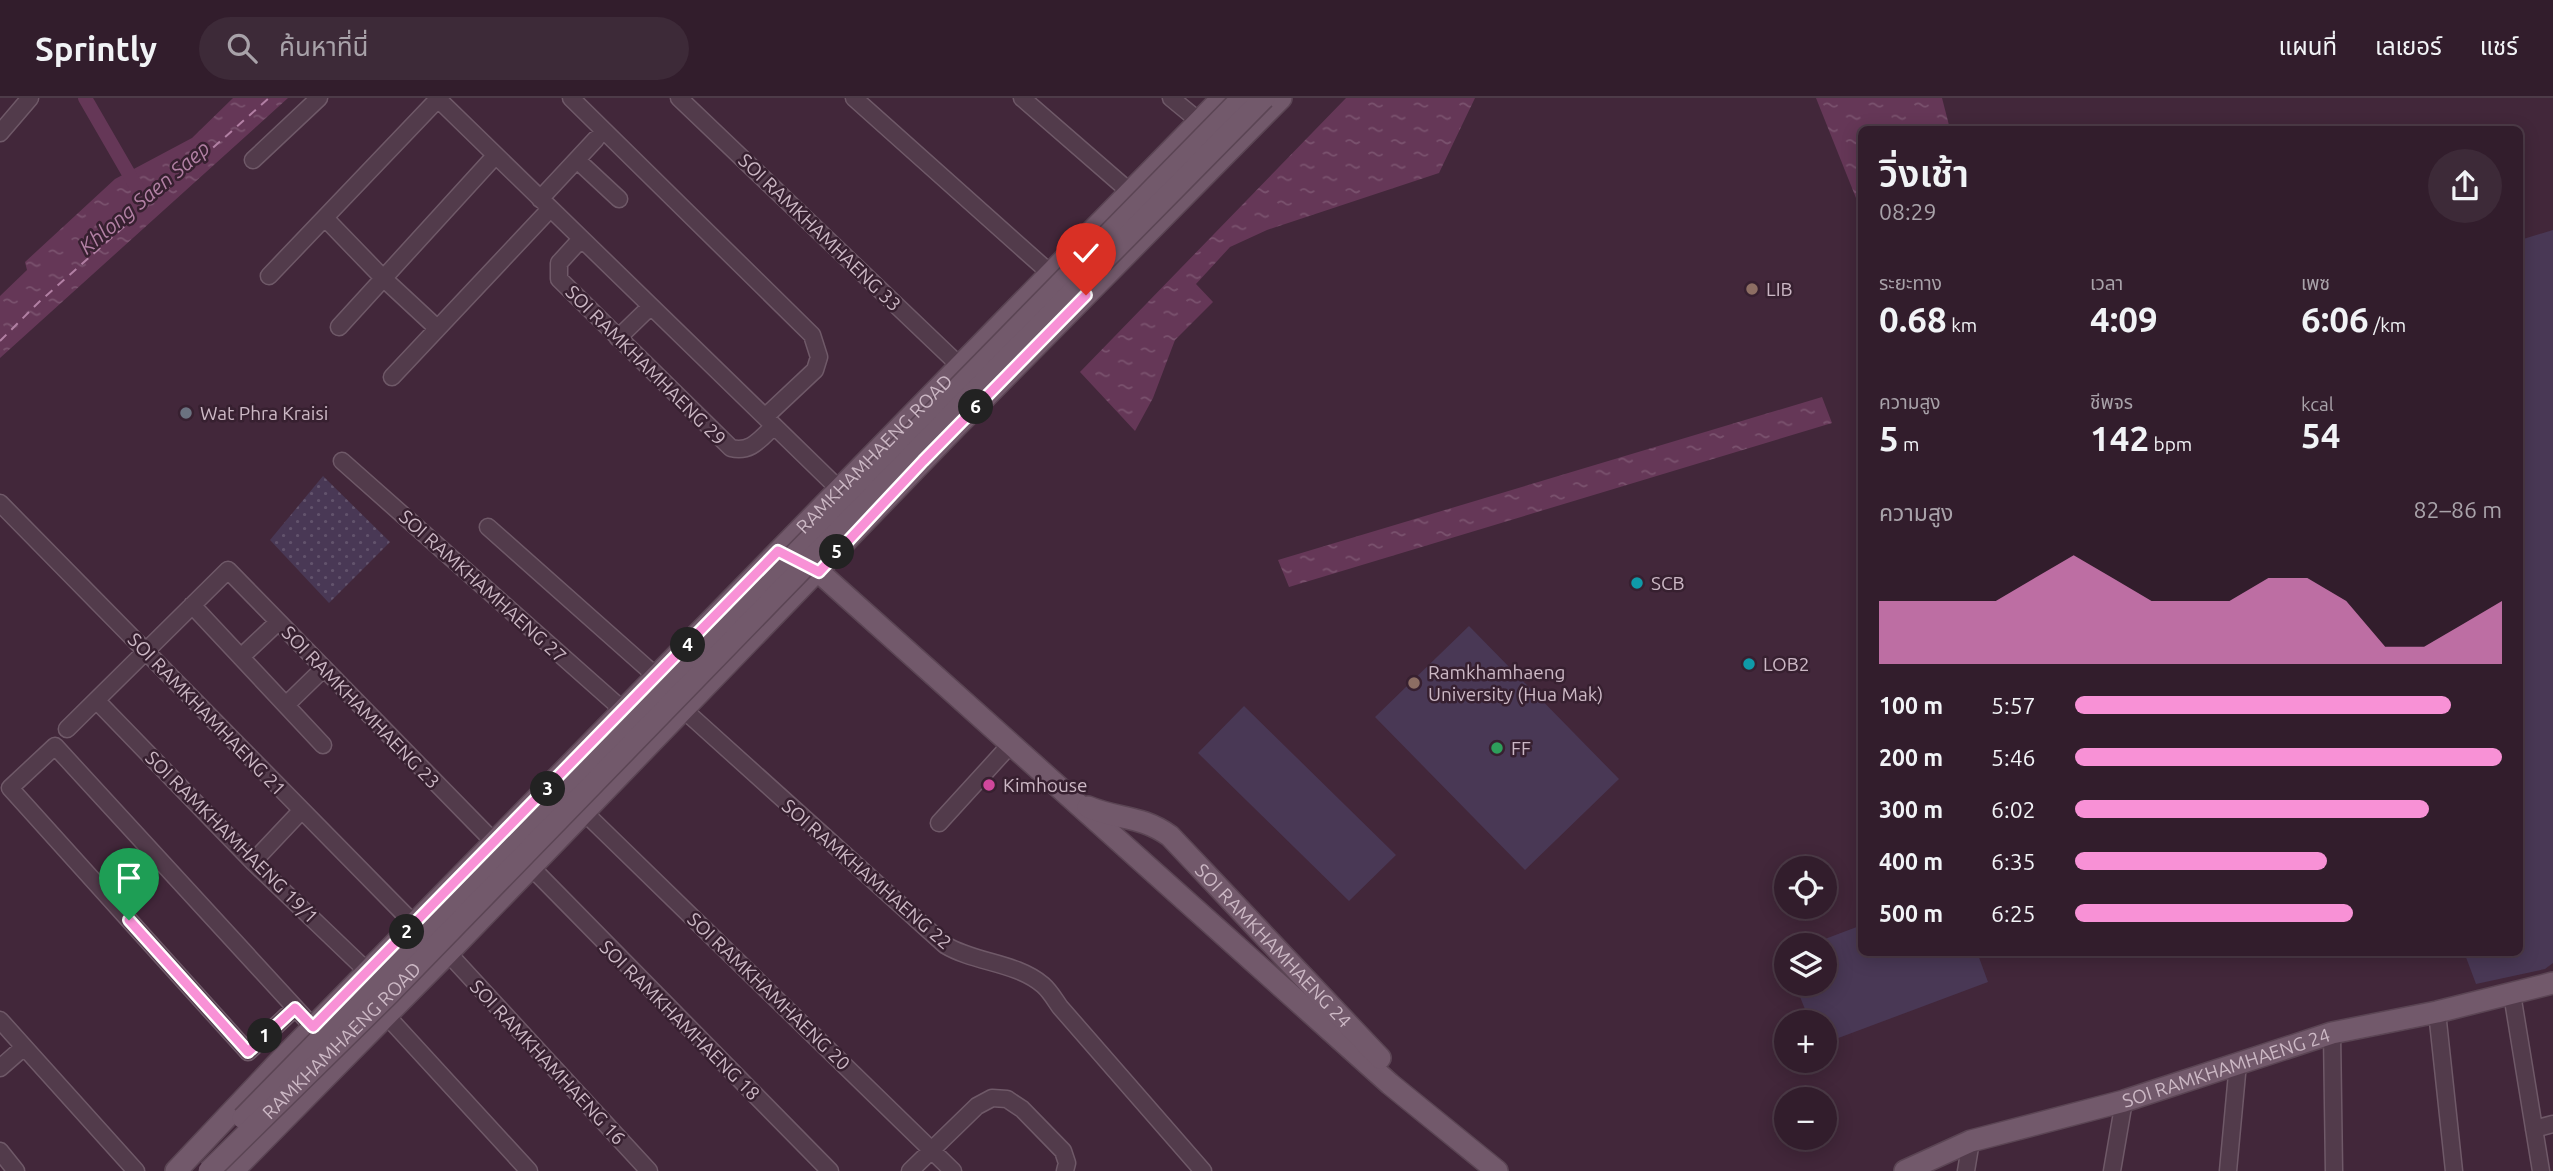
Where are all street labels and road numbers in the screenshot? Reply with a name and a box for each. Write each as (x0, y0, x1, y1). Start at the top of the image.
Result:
street label: SOI RAMKHAMHAENG 33 (734, 149, 906, 315)
street label: SOI RAMKHAMHAENG 29 (561, 280, 731, 450)
street label: RAMKHAMHAENG ROAD (791, 369, 957, 538)
street label: SOI RAMKHAMHAENG 27 (395, 505, 571, 667)
street label: SOI RAMKHAMHAENG 23 (278, 621, 444, 793)
street label: SOI RAMKHAMHAENG 21 (124, 628, 290, 800)
street label: SOI RAMKHAMHAENG 19/1 (141, 746, 323, 928)
street label: SOI RAMKHAMHAENG 22 (778, 795, 956, 953)
street label: SOI RAMKHAMHAENG 24 (1191, 859, 1356, 1032)
street label: SOI RAMKHAMHAENG 20 (683, 908, 855, 1074)
street label: SOI RAMKHAMHAENG 18 (595, 935, 765, 1105)
street label: RAMKHAMHAENG ROAD (258, 957, 425, 1123)
street label: SOI RAMKHAMHAENG 16 (466, 975, 630, 1149)
street label: SOI RAMKHAMHAENG 24 (2119, 1023, 2333, 1112)

